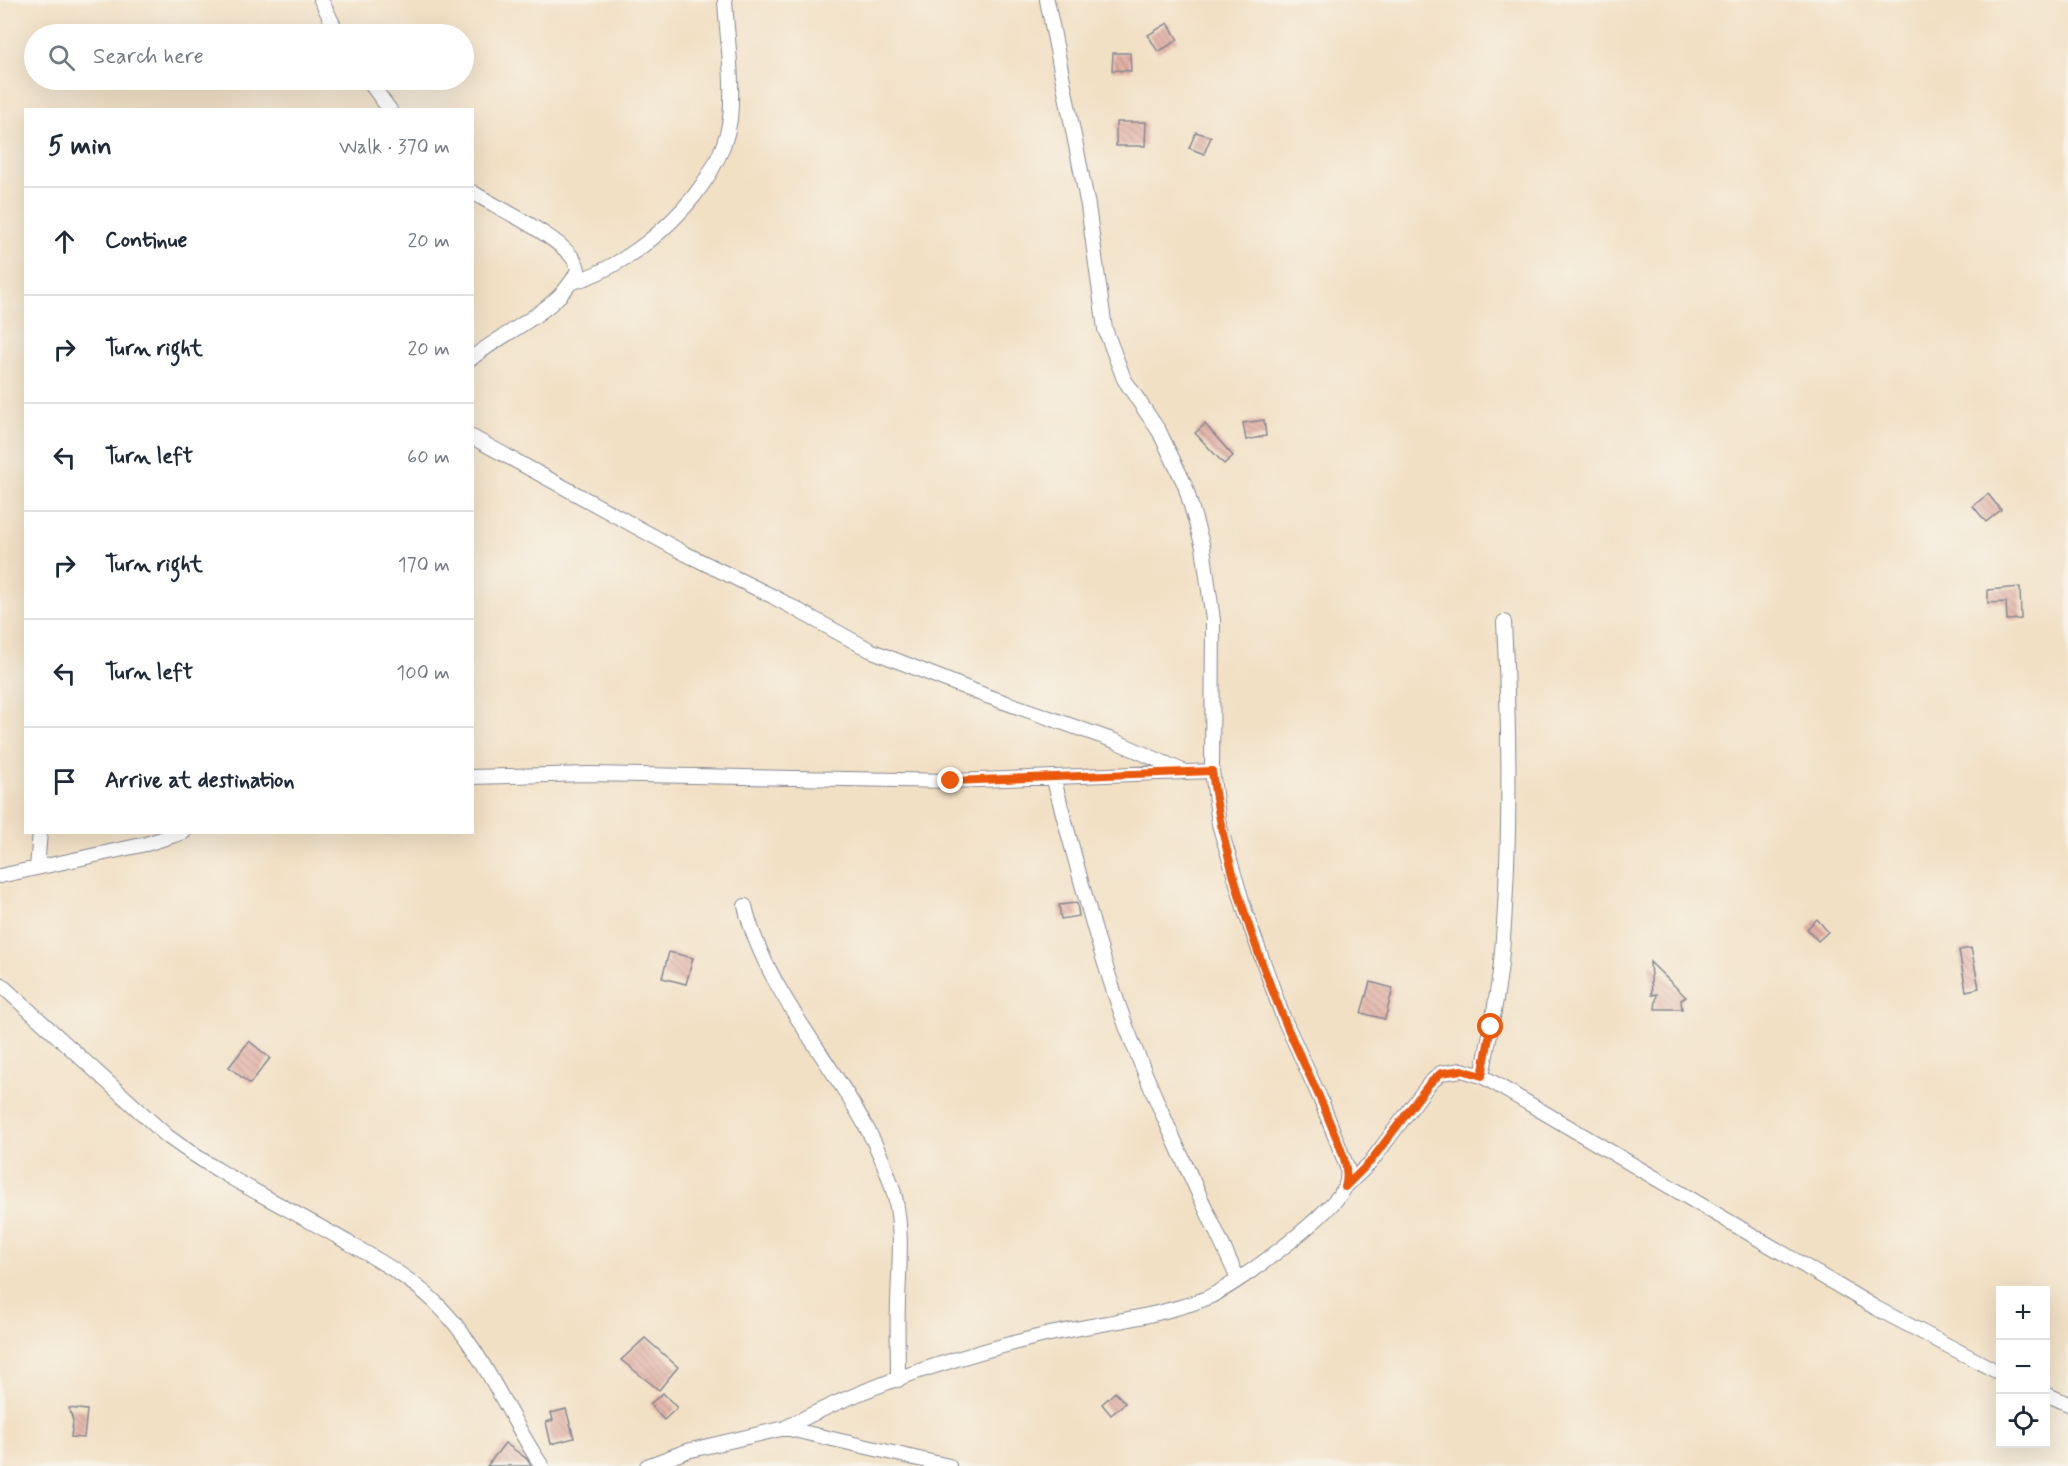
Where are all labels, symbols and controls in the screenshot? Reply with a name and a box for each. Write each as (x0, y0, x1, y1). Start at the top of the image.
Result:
search box (24, 24, 474, 90)
icon: search (45, 41, 78, 74)
text: Search here (93, 43, 204, 71)
text: 5 min (48, 130, 112, 164)
text: Walk · 370 m (339, 134, 450, 161)
icon: ahead (48, 225, 81, 258)
text: Continue (105, 227, 187, 255)
text: 20 m (407, 228, 450, 255)
icon: right (48, 333, 81, 366)
text: Turn right (105, 335, 203, 363)
text: 20 m (407, 336, 450, 363)
icon: left (48, 441, 81, 474)
text: Turn left (105, 443, 193, 471)
text: 60 m (407, 444, 450, 471)
icon: right (48, 549, 81, 582)
text: Turn right (105, 551, 203, 579)
text: 170 m (398, 552, 450, 579)
icon: left (48, 657, 81, 690)
text: Turn left (105, 659, 193, 687)
text: 100 m (396, 660, 450, 687)
icon: arrive (48, 765, 81, 798)
text: Arrive at destination (105, 767, 295, 795)
route end (937, 767, 963, 793)
route start (1477, 1013, 1503, 1039)
map controls (1996, 1286, 2050, 1448)
button: + (1996, 1286, 2050, 1340)
button: − (1996, 1340, 2050, 1394)
button: locate (1996, 1394, 2050, 1448)

